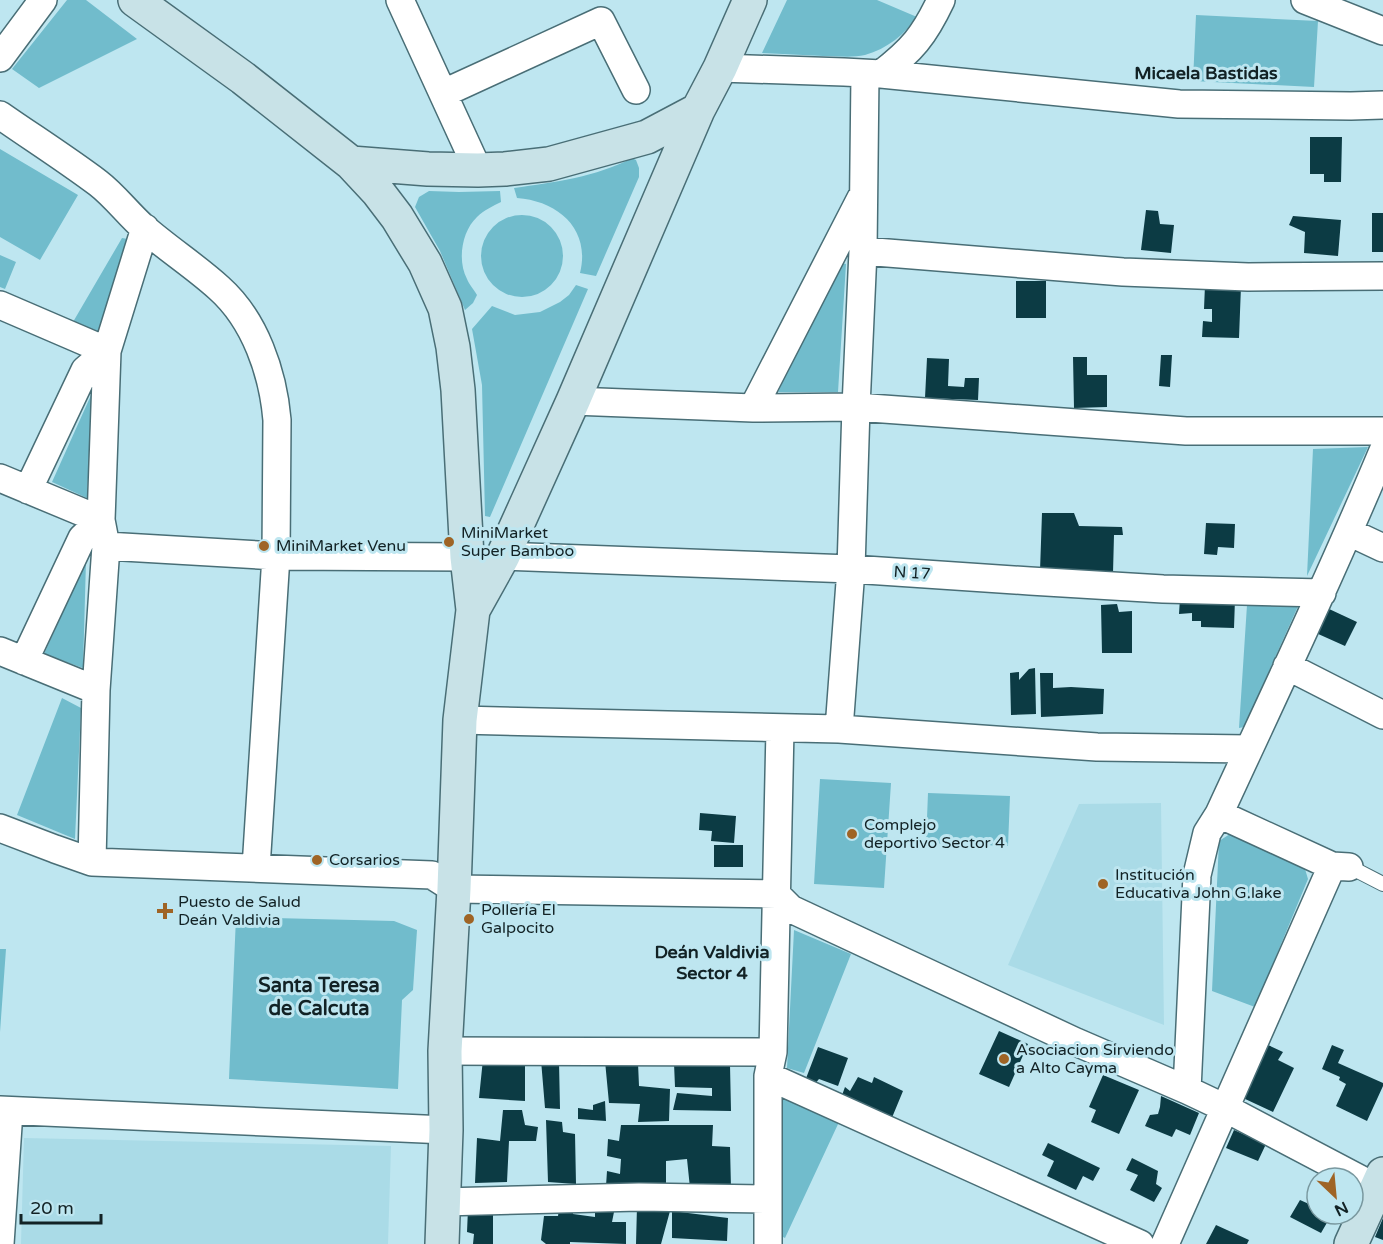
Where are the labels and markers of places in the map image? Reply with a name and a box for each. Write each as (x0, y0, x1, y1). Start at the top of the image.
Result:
place label: MiniMarket Super Bamboo (461, 523, 574, 561)
marker: MiniMarket Super Bamboo (442, 535, 456, 549)
place label: MiniMarket Venu (276, 536, 406, 556)
marker: MiniMarket Venu (257, 539, 271, 553)
place label: Complejo deportivo Sector 4 (864, 815, 1005, 853)
marker: Complejo deportivo Sector 4 (845, 827, 859, 841)
place label: Corsarios (329, 850, 400, 870)
marker: Corsarios (310, 853, 324, 867)
place label: Institución Educativa John G.lake (1115, 865, 1282, 903)
marker: Institución Educativa John G.lake (1096, 877, 1110, 891)
place label: Puesto de Salud Deán Valdivia (178, 892, 301, 930)
place label: Pollería El Galpocito (481, 900, 556, 938)
marker: Puesto de Salud Deán Valdivia (156, 902, 174, 920)
marker: Pollería El Galpocito (462, 912, 476, 926)
place label: Asociacion Sirviendo a Alto Cayma (1016, 1040, 1174, 1078)
marker: Asociacion Sirviendo a Alto Cayma (997, 1052, 1011, 1066)

